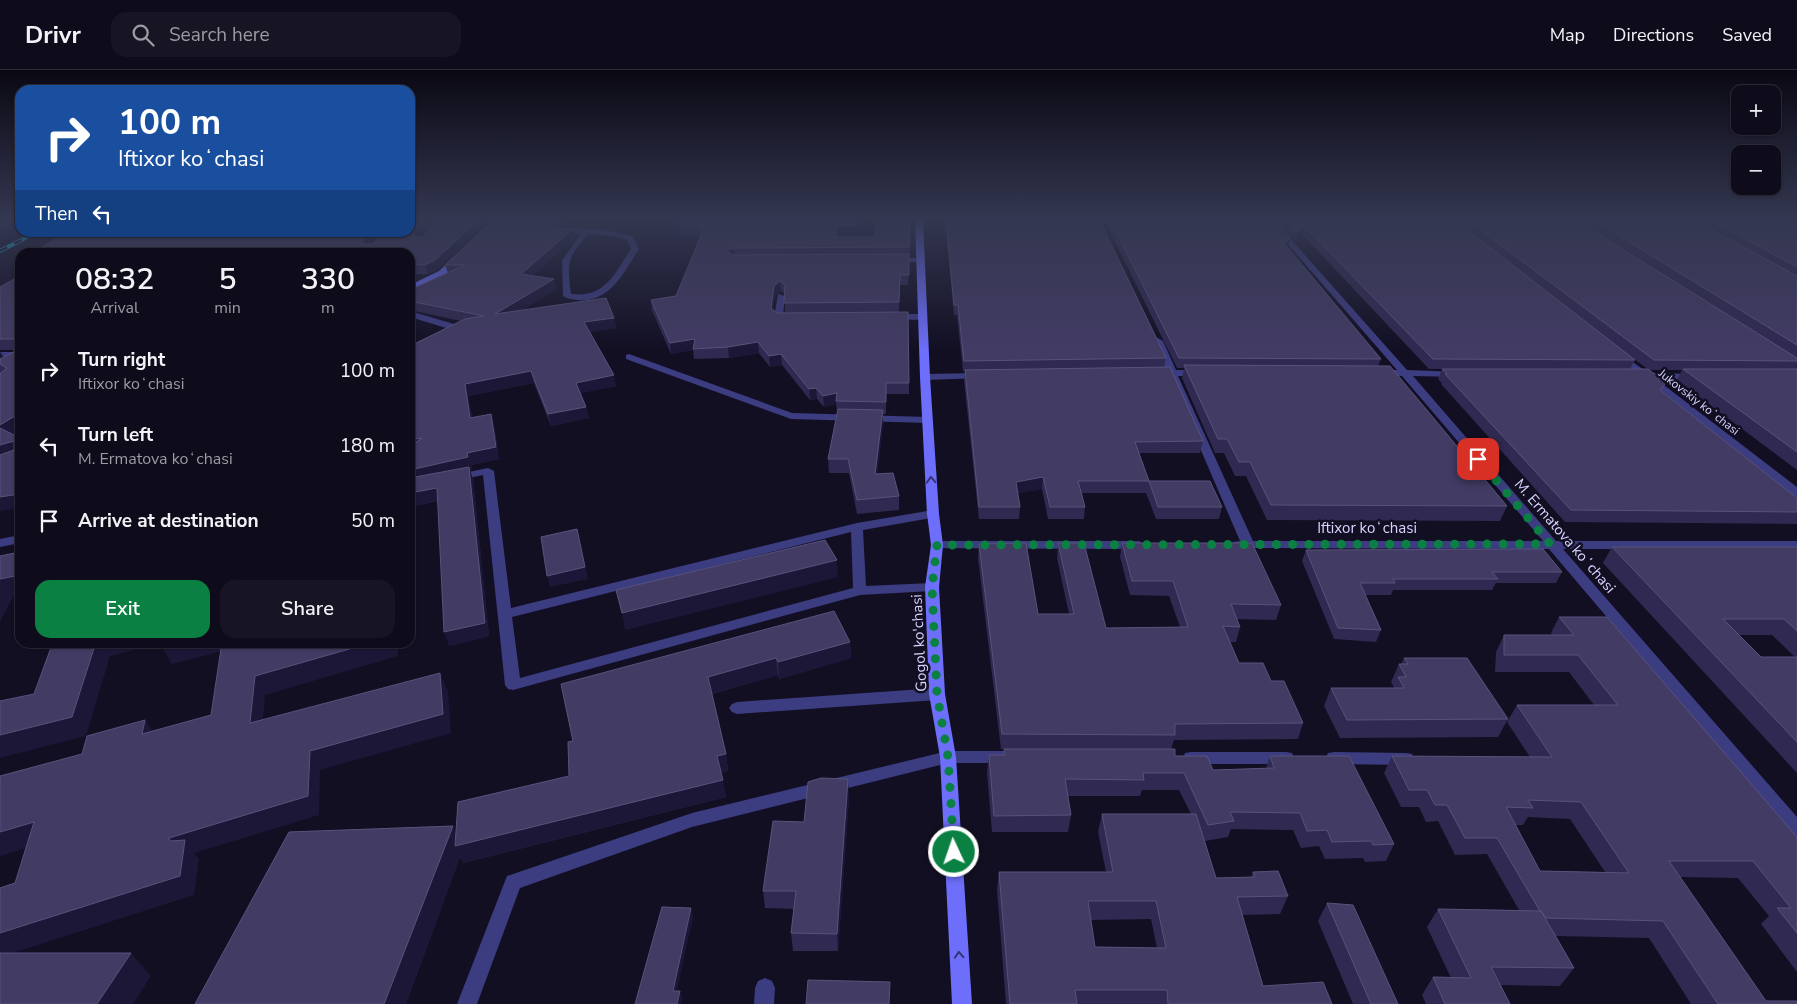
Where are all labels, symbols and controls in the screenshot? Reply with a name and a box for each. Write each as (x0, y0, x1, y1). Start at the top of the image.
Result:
search box (111, 12, 461, 57)
text: Drivr (25, 19, 81, 51)
icon: search (129, 21, 157, 49)
text: Search here (169, 22, 270, 48)
text: Map (1550, 23, 1585, 47)
text: Directions (1613, 23, 1694, 47)
text: Saved (1722, 23, 1772, 47)
map controls (1731, 85, 1781, 195)
button: + (1731, 85, 1781, 135)
text: 100 m (118, 99, 221, 146)
icon: right (35, 105, 100, 170)
text: Iftixor koʻchasi (118, 144, 264, 174)
button: − (1731, 145, 1781, 195)
icon: left (88, 200, 116, 228)
text: Then (35, 201, 78, 227)
text: 08:32 (75, 259, 154, 300)
text: 5 (219, 259, 237, 300)
text: 330 (301, 259, 355, 300)
text: Arrival (91, 297, 139, 319)
text: min (214, 297, 241, 319)
text: m (321, 297, 335, 319)
text: Turn right (78, 347, 165, 373)
icon: right (35, 357, 63, 385)
text: 100 m (340, 358, 395, 384)
street label: Jukovskiy koʻchasi (1654, 365, 1743, 439)
text: Iftixor koʻchasi (78, 373, 184, 395)
text: Turn left (78, 422, 153, 448)
icon: left (35, 432, 63, 460)
text: 180 m (340, 433, 395, 459)
pin (1457, 438, 1499, 480)
icon: arrive (1464, 445, 1492, 473)
text: M. Ermatova koʻchasi (78, 448, 233, 470)
street label: M. Ermatova koʻchasi (1510, 475, 1620, 597)
one-way arrow (926, 476, 936, 484)
icon: arrive (35, 507, 63, 535)
text: Arrive at destination (78, 508, 259, 534)
text: 50 m (351, 508, 395, 534)
street label: Iftixor koʻchasi (1317, 518, 1417, 538)
button: Exit (35, 580, 210, 638)
button: Share (220, 580, 395, 638)
street label: Gogol ko'chasi (906, 594, 932, 692)
position arrow (927, 825, 979, 877)
one-way arrow (954, 951, 965, 959)

